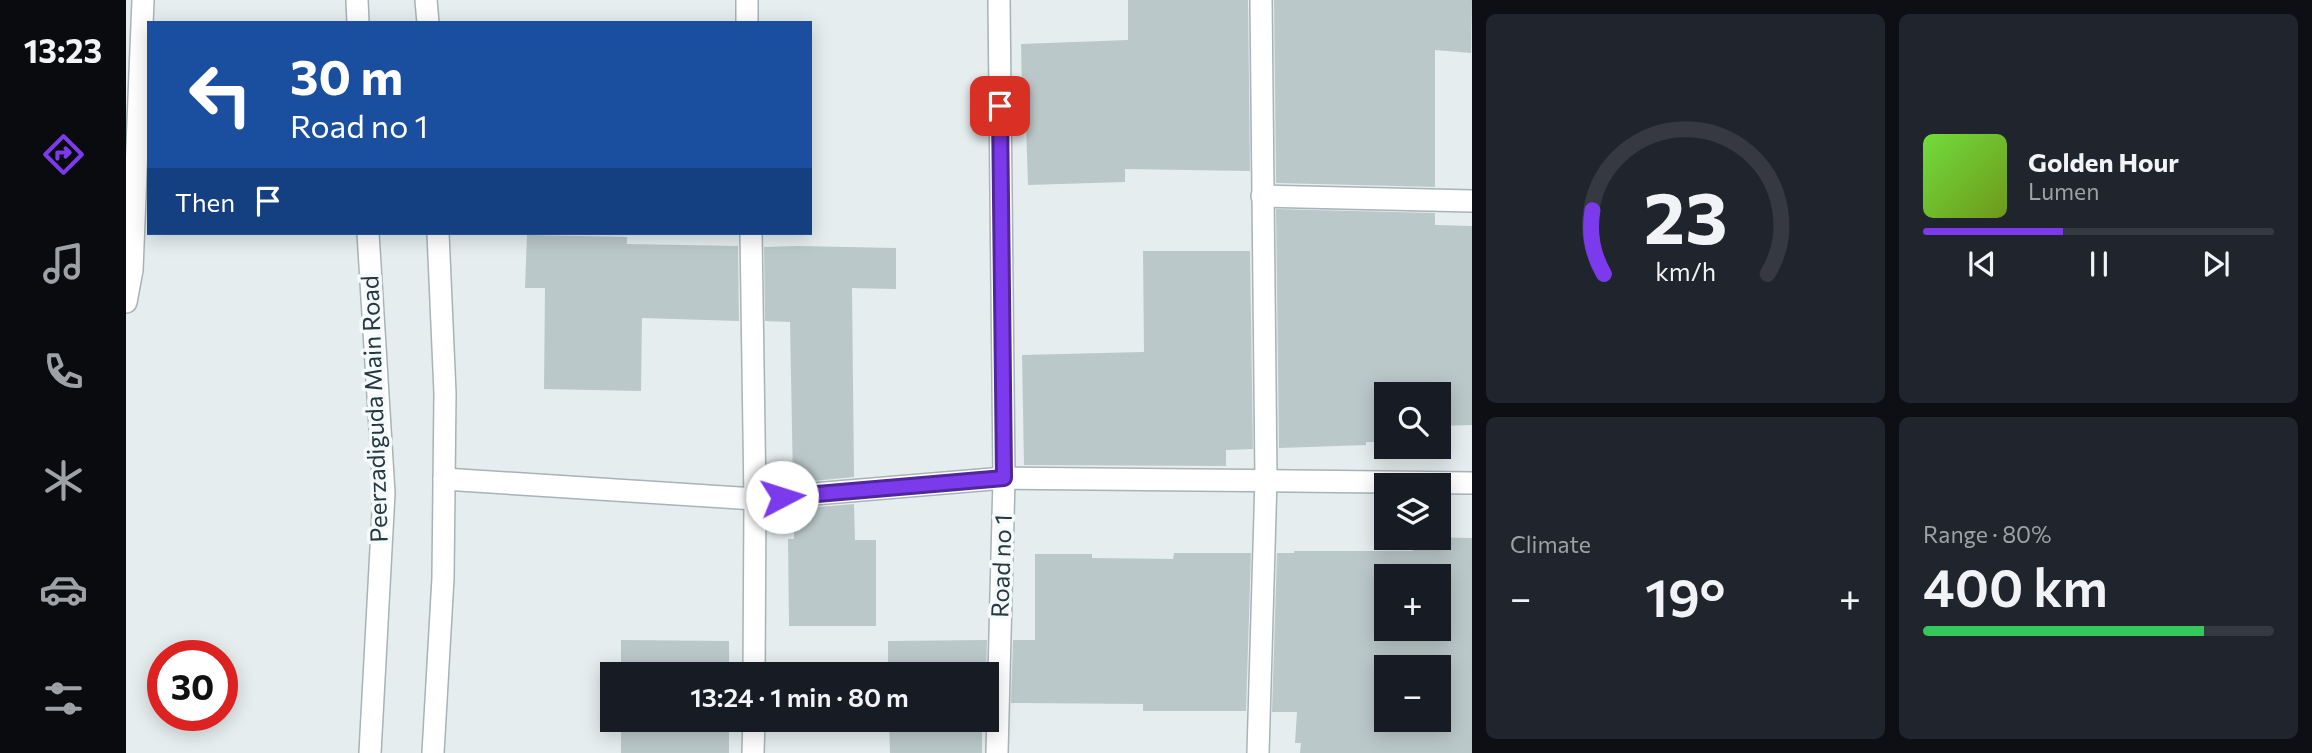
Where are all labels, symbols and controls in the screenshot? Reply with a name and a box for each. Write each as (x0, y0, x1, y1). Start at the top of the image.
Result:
text: 13:23 (24, 30, 102, 70)
text: 30 m (290, 45, 403, 105)
icon: left (175, 49, 266, 140)
pin (970, 76, 1030, 136)
icon: arrive (981, 87, 1019, 125)
text: Road no 1 (290, 105, 428, 145)
icon: directions (39, 130, 88, 179)
text: Golden Hour (2028, 146, 2179, 177)
text: 23 (1644, 171, 1727, 260)
text: Lumen (2028, 177, 2099, 205)
icon: arrive (249, 182, 287, 220)
text: Then (175, 186, 235, 217)
icon: music (39, 239, 88, 288)
icon: previous (1963, 245, 2001, 283)
icon: pause (2080, 245, 2118, 283)
icon: next (2197, 245, 2235, 283)
text: km/h (1655, 256, 1716, 286)
street label: Peerzadiguda Main Road (354, 275, 393, 543)
icon: phone (39, 347, 88, 396)
map controls (1374, 382, 1451, 732)
button: search (1374, 382, 1451, 459)
icon: climate (39, 456, 88, 505)
position arrow (745, 460, 819, 534)
button: layers (1374, 473, 1451, 550)
street label: Road no 1 (984, 514, 1017, 618)
text: Range · 80% (1923, 520, 2051, 548)
text: Climate (1510, 530, 1591, 558)
text: 400 km (1923, 554, 2108, 618)
button: + (1374, 564, 1451, 641)
text: 19° (1645, 564, 1725, 628)
icon: car (39, 565, 88, 614)
text: − (1510, 573, 1532, 620)
text: + (1839, 573, 1861, 620)
speed limit sign: 30 (147, 640, 238, 731)
button: − (1374, 655, 1451, 732)
icon: filters (39, 674, 88, 723)
text: 13:24 · 1 min · 80 m (690, 681, 909, 712)

